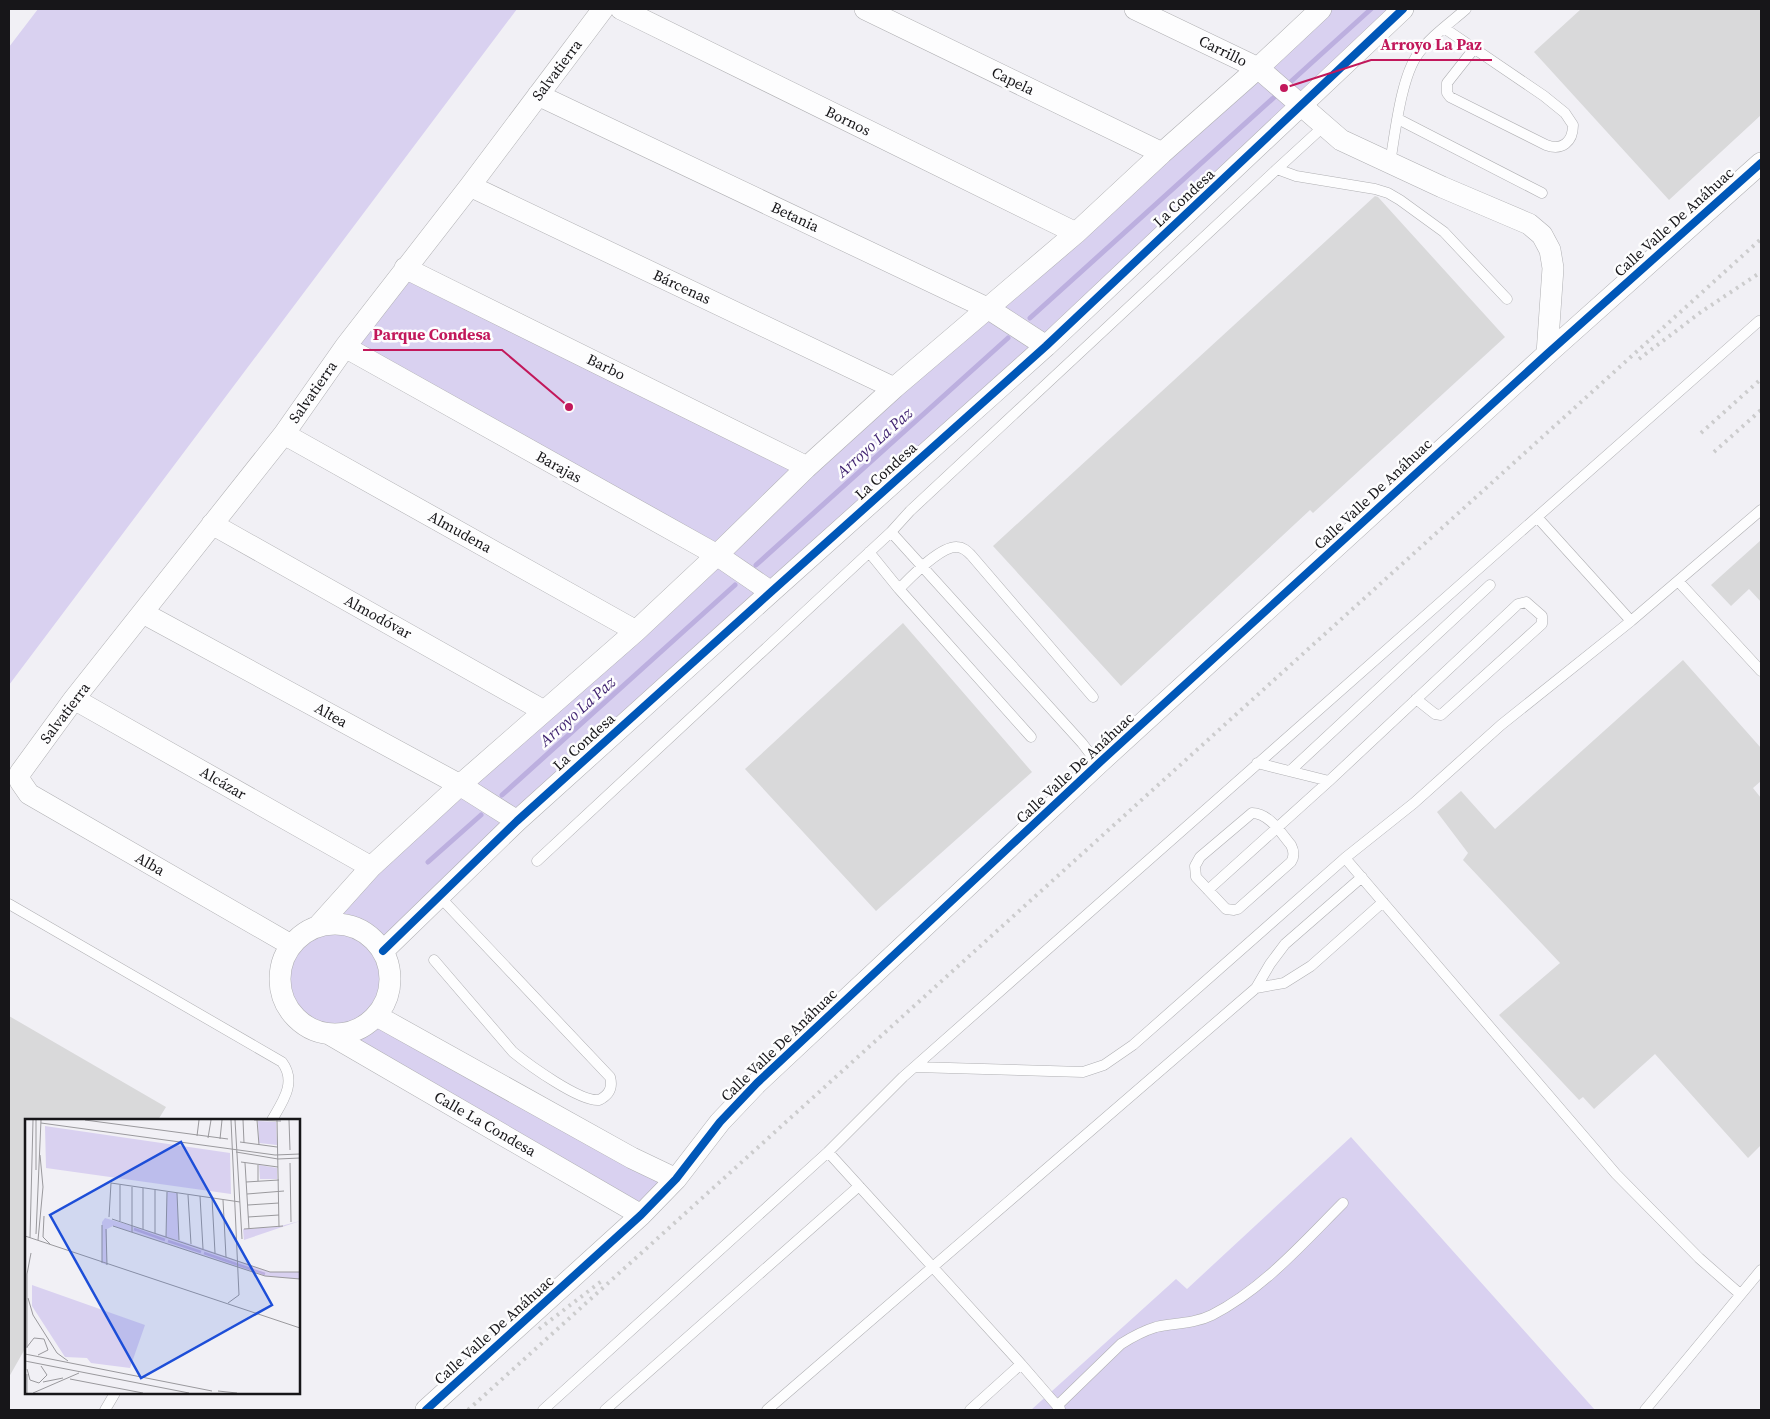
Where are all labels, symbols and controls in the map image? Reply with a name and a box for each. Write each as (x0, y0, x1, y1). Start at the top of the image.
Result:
callout: Arroyo La Paz (1371, 29, 1492, 60)
street label: Carrillo (1196, 30, 1251, 71)
text: Arroyo La Paz (1380, 33, 1482, 55)
street label: Salvatierra (527, 34, 587, 105)
street label: Capela (988, 61, 1038, 100)
street label: Bornos (822, 101, 874, 140)
street label: Calle Valle De Anáhuac (1609, 162, 1738, 281)
street label: La Condesa (1148, 163, 1219, 232)
street label: Betania (768, 196, 823, 237)
street label: Bárcenas (650, 264, 714, 309)
callout: Parque Condesa (363, 319, 502, 350)
text: Parque Condesa (373, 323, 492, 345)
street label: Barbo (584, 348, 629, 385)
street label: Salvatierra (283, 356, 342, 427)
water label: Arroyo La Paz (831, 402, 917, 483)
street label: Calle Valle De Anáhuac (1309, 433, 1436, 554)
street label: La Condesa (850, 437, 922, 504)
street label: Barajas (533, 445, 586, 488)
street label: Almudena (425, 506, 496, 558)
street label: Almodóvar (341, 589, 416, 644)
water label: Arroyo La Paz (534, 671, 620, 752)
street label: Salvatierra (35, 677, 95, 748)
street label: Altea (311, 697, 352, 732)
street label: Calle Valle De Anáhuac (1011, 707, 1138, 828)
street label: La Condesa (548, 708, 620, 775)
street label: Alcázar (196, 761, 251, 805)
street label: Alba (132, 847, 169, 881)
street label: Calle Valle De Anáhuac (716, 983, 842, 1106)
street label: Calle La Condesa (430, 1086, 540, 1161)
inset map (25, 1119, 300, 1394)
street label: Calle Valle De Anáhuac (429, 1270, 558, 1389)

